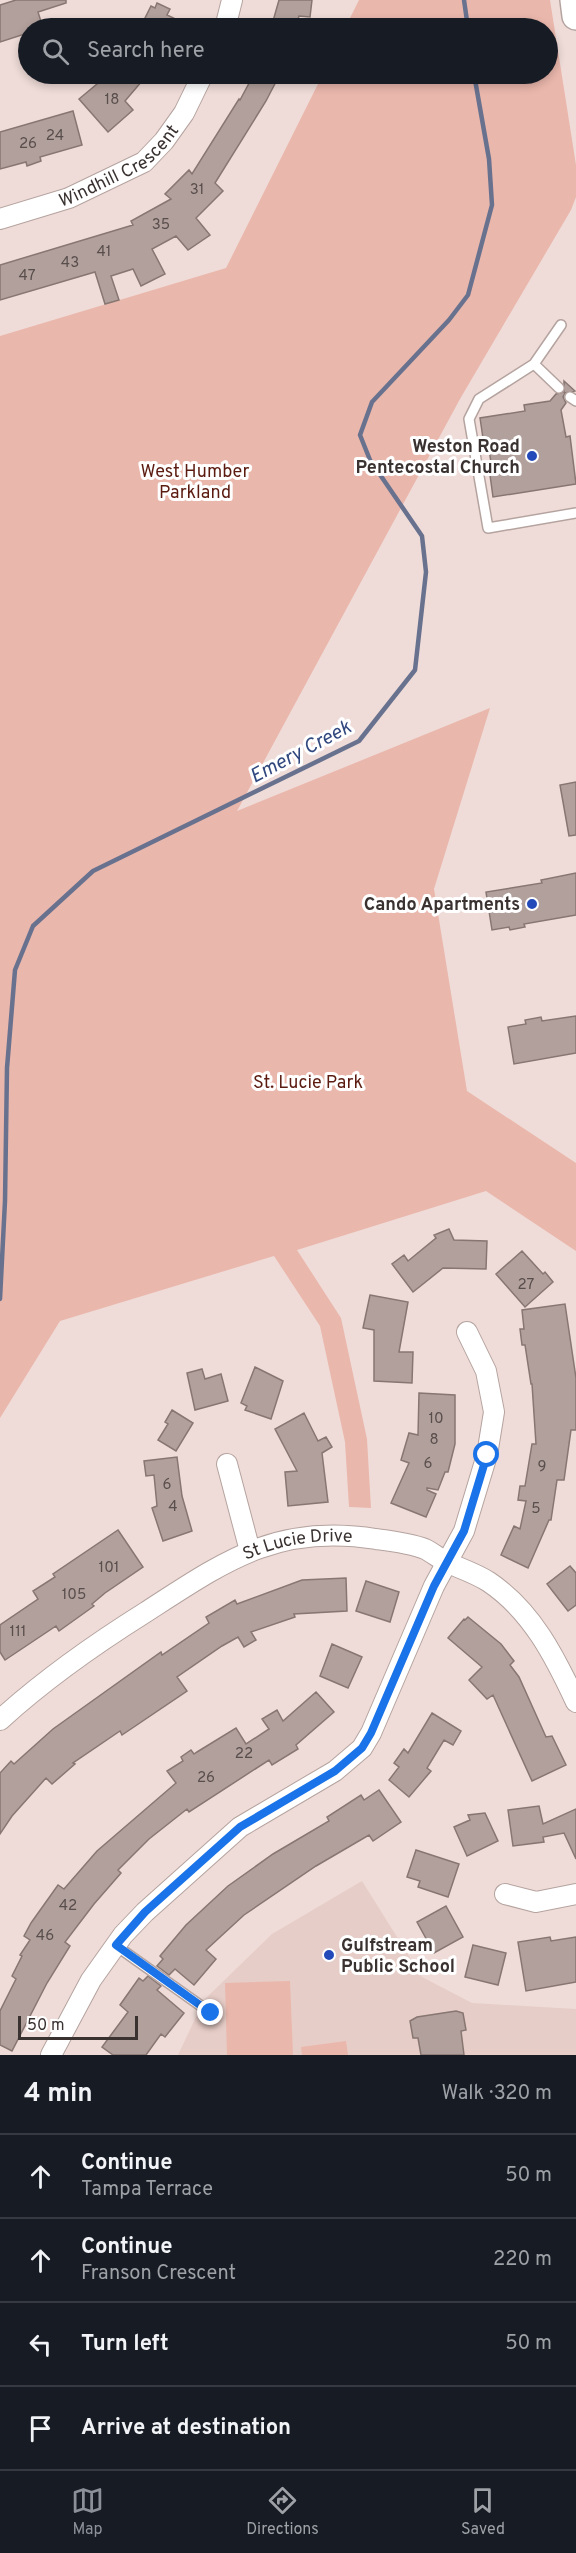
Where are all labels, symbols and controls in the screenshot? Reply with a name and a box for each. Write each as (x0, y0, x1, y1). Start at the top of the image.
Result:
search box (18, 18, 558, 84)
icon: search (39, 35, 72, 68)
text: Search here (87, 38, 205, 65)
house number: 18 (105, 91, 119, 110)
street label: Windhill Crescent (56, 121, 185, 213)
house number: 24 (46, 127, 64, 146)
house number: 26 (19, 135, 37, 154)
house number: 31 (190, 181, 204, 200)
house number: 35 (152, 216, 170, 235)
house number: 41 (97, 243, 111, 262)
house number: 43 (61, 254, 79, 273)
house number: 47 (19, 267, 36, 286)
place label: Weston Road Pentecostal Church (356, 436, 520, 480)
marker: Weston Road Pentecostal Church (525, 449, 539, 463)
park label: West Humber Parkland (141, 461, 249, 505)
water label: Emery Creek (246, 715, 357, 790)
place label: Cando Apartments (364, 894, 520, 917)
marker: Cando Apartments (525, 897, 539, 911)
park label: St. Lucie Park (253, 1072, 363, 1095)
house number: 27 (518, 1276, 535, 1295)
house number: 10 (428, 1410, 444, 1429)
house number: 8 (429, 1431, 439, 1450)
route start (473, 1441, 499, 1467)
house number: 6 (424, 1455, 433, 1474)
house number: 9 (538, 1458, 546, 1477)
house number: 6 (163, 1476, 172, 1495)
house number: 4 (168, 1498, 178, 1517)
house number: 5 (531, 1500, 541, 1519)
street label: St Lucie Drive (240, 1525, 353, 1567)
house number: 101 (99, 1559, 119, 1578)
house number: 105 (62, 1586, 86, 1605)
house number: 111 (10, 1623, 26, 1642)
house number: 22 (235, 1745, 253, 1764)
house number: 26 (197, 1769, 215, 1788)
house number: 42 (59, 1897, 77, 1916)
house number: 46 (36, 1927, 54, 1946)
place label: Gulfstream Public School (341, 1935, 455, 1979)
marker: Gulfstream Public School (322, 1948, 336, 1962)
route end (197, 1999, 223, 2025)
scale bar (18, 2013, 138, 2040)
text: 50 m (27, 2016, 65, 2036)
text: 4 min (24, 2078, 93, 2111)
text: Walk · 320 m (442, 2081, 552, 2107)
text: Continue (81, 2150, 172, 2177)
icon: ahead (24, 2160, 57, 2193)
text: 50 m (505, 2163, 552, 2189)
text: Tampa Terrace (81, 2177, 213, 2203)
text: Continue (81, 2234, 172, 2261)
icon: ahead (24, 2244, 57, 2277)
text: 220 m (493, 2247, 552, 2273)
text: Franson Crescent (81, 2261, 236, 2287)
icon: left (24, 2328, 57, 2361)
text: Turn left (81, 2331, 169, 2358)
text: 50 m (505, 2331, 552, 2357)
icon: arrive (24, 2412, 57, 2445)
text: Arrive at destination (81, 2415, 291, 2442)
tab: Map (71, 2484, 104, 2540)
tab: Directions (246, 2484, 319, 2540)
tab: Saved (461, 2484, 505, 2540)

